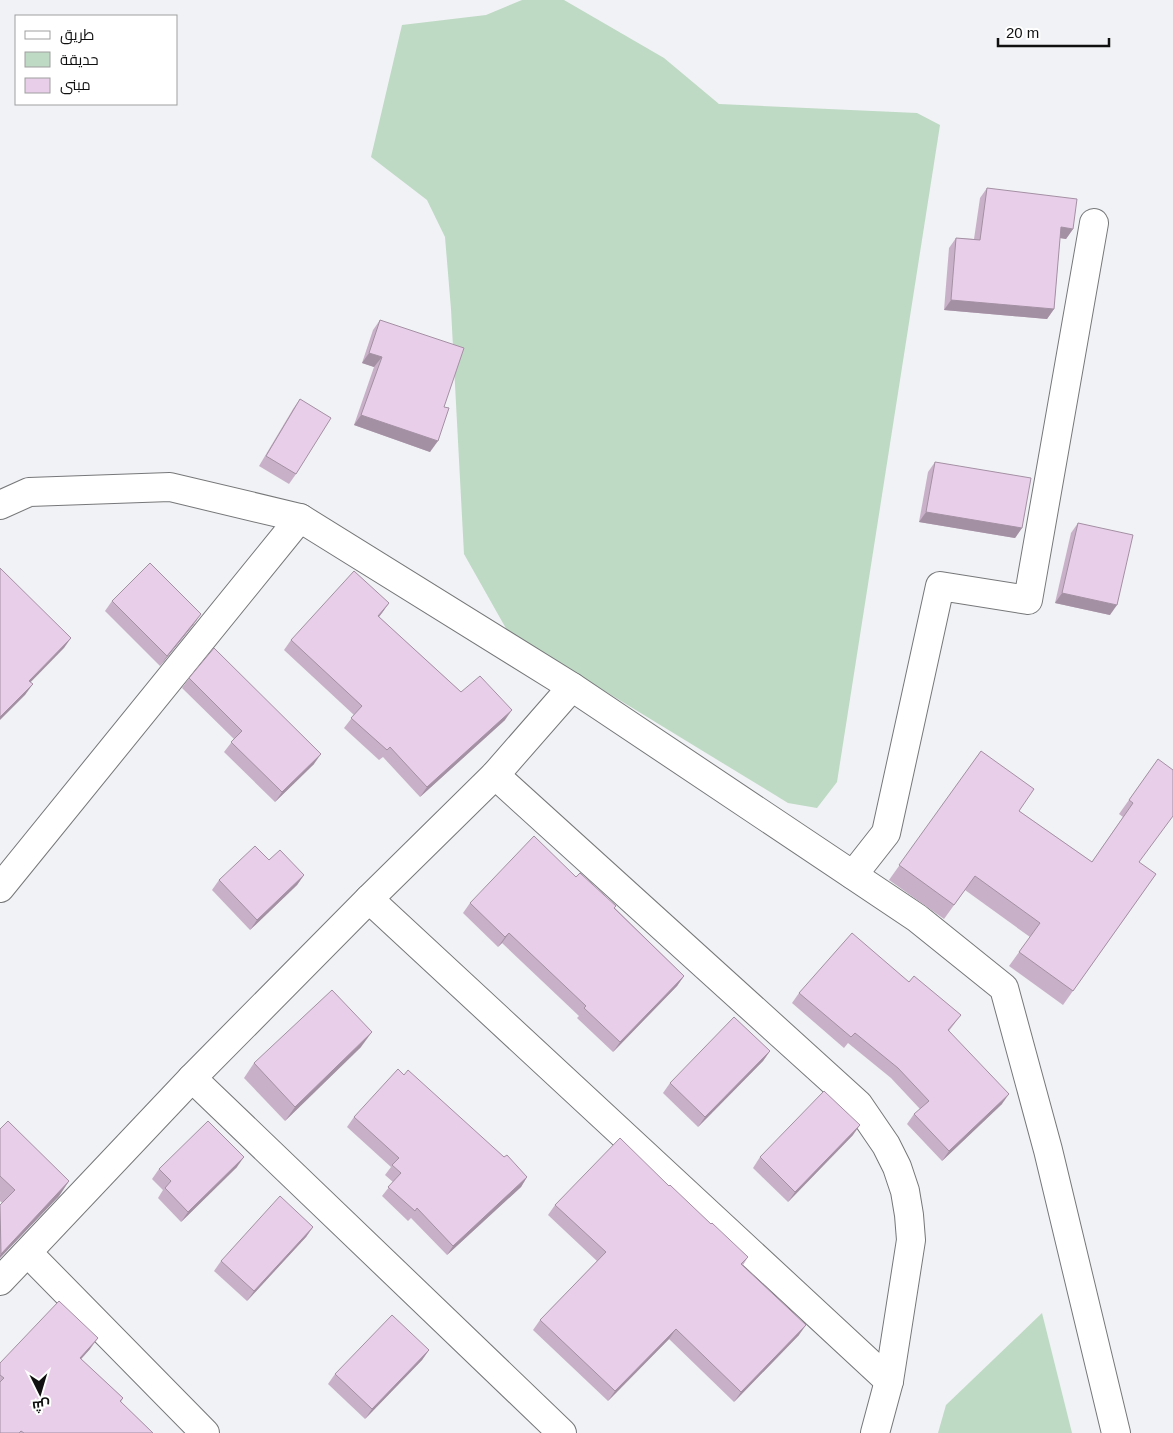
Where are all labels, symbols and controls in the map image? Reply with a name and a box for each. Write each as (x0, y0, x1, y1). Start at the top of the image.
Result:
legend (15, 15, 178, 105)
scale bar (998, 15, 1109, 47)
text: 20 m (1006, 24, 1039, 41)
text: طريق (60, 26, 94, 45)
text: حديقة (60, 51, 99, 68)
text: مبنى (60, 76, 91, 95)
north arrow (15, 1368, 65, 1418)
text: ش (31, 1396, 51, 1415)

